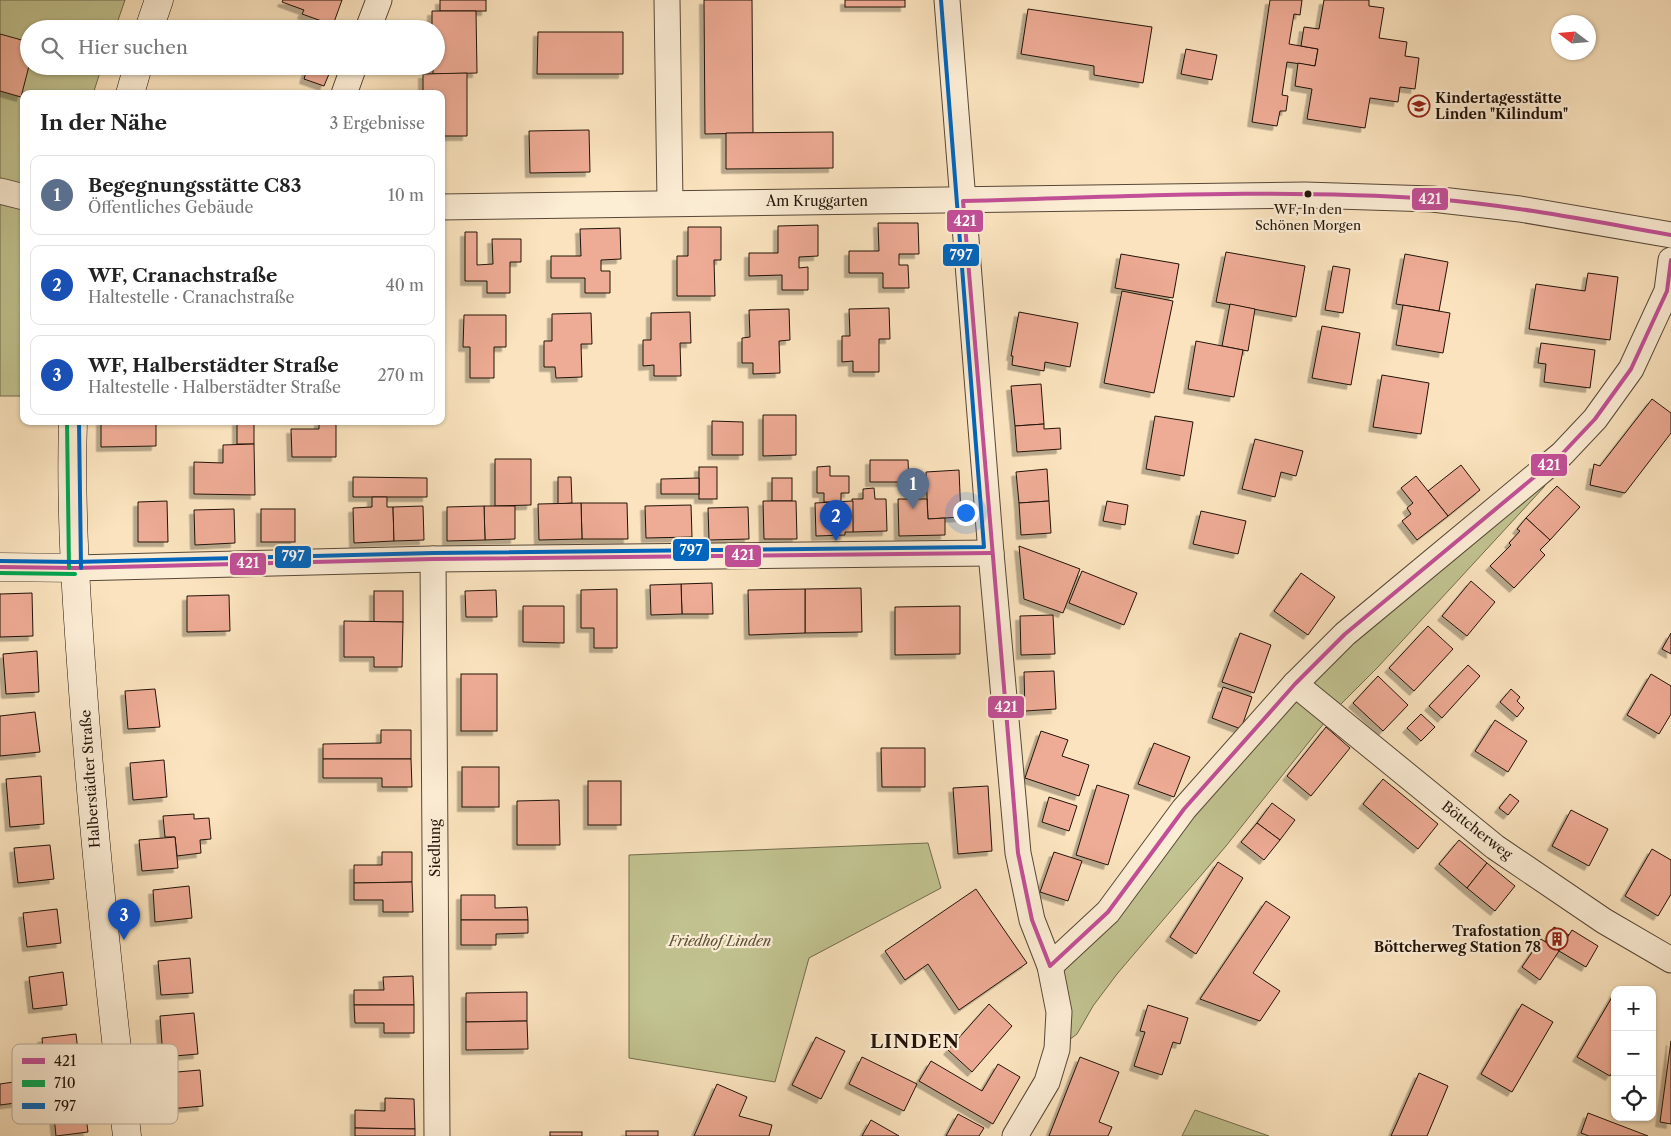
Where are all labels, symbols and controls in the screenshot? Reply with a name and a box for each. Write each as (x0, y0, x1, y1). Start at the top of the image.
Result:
north arrow (1551, 15, 1596, 60)
search box (20, 20, 445, 75)
icon: search (38, 34, 66, 62)
text: Hier suchen (78, 36, 188, 59)
place label: Kindertagesstätte Linden "Kilindum" (1435, 89, 1568, 123)
school or university icon: Kindertagesstätte Linden "Kilindum" (1407, 94, 1431, 118)
text: In der Nähe (40, 110, 167, 135)
text: 3 Ergebnisse (329, 113, 425, 133)
text: Begegnungsstätte C83 (88, 174, 301, 197)
text: 1 (53, 185, 61, 205)
text: 10 m (388, 185, 424, 205)
line badge: 421 (1411, 187, 1449, 211)
marker: WF, In den Schönen Morgen (1303, 189, 1313, 199)
text: 421 (1419, 190, 1442, 208)
street label: Am Kruggarten (765, 192, 868, 210)
text: Öffentliches Gebäude (88, 197, 253, 217)
place label: WF, In den Schönen Morgen (1255, 201, 1361, 233)
line badge: 421 (946, 209, 984, 233)
text: 421 (954, 212, 977, 230)
line badge: 797 (942, 243, 980, 267)
text: 797 (950, 246, 973, 264)
text: WF, Cranachstraße (88, 264, 277, 287)
text: 2 (52, 275, 62, 295)
text: 40 m (385, 275, 424, 295)
text: Haltestelle · Cranachstraße (88, 287, 294, 307)
text: WF, Halberstädter Straße (88, 354, 339, 377)
text: 3 (52, 365, 62, 385)
text: 270 m (378, 365, 424, 385)
text: Haltestelle · Halberstädter Straße (88, 377, 341, 397)
line badge: 421 (1530, 453, 1568, 477)
text: 421 (1538, 456, 1561, 474)
pin: 1 (897, 468, 929, 509)
pin: 2 (820, 500, 852, 541)
your location (953, 500, 979, 526)
line badge: 797 (672, 538, 710, 562)
text: 797 (680, 541, 703, 559)
line badge: 421 (724, 544, 762, 568)
line badge: 797 (274, 545, 312, 569)
text: 421 (732, 546, 755, 564)
text: 797 (282, 547, 305, 565)
line badge: 421 (229, 552, 267, 576)
text: 421 (237, 554, 260, 572)
line badge: 421 (987, 695, 1025, 719)
text: 421 (995, 698, 1018, 716)
street label: Halberstädter Straße (76, 709, 104, 849)
street label: Böttcherweg (1438, 797, 1516, 863)
street label: Siedlung (426, 818, 444, 877)
pin: 3 (108, 899, 140, 940)
place label: Trafostation Böttcherweg Station 78 (1374, 922, 1541, 956)
building icon: Trafostation Böttcherweg Station 78 (1545, 927, 1569, 951)
park label: Friedhof Linden (668, 932, 771, 950)
map controls (1611, 986, 1656, 1121)
button: + (1611, 986, 1656, 1031)
district label: LINDEN (870, 1030, 960, 1053)
button: − (1611, 1031, 1656, 1076)
legend (12, 1044, 178, 1124)
text: 421 (54, 1052, 76, 1070)
text: 710 (54, 1074, 76, 1092)
button: locate (1611, 1076, 1656, 1121)
text: 797 (54, 1097, 76, 1115)

